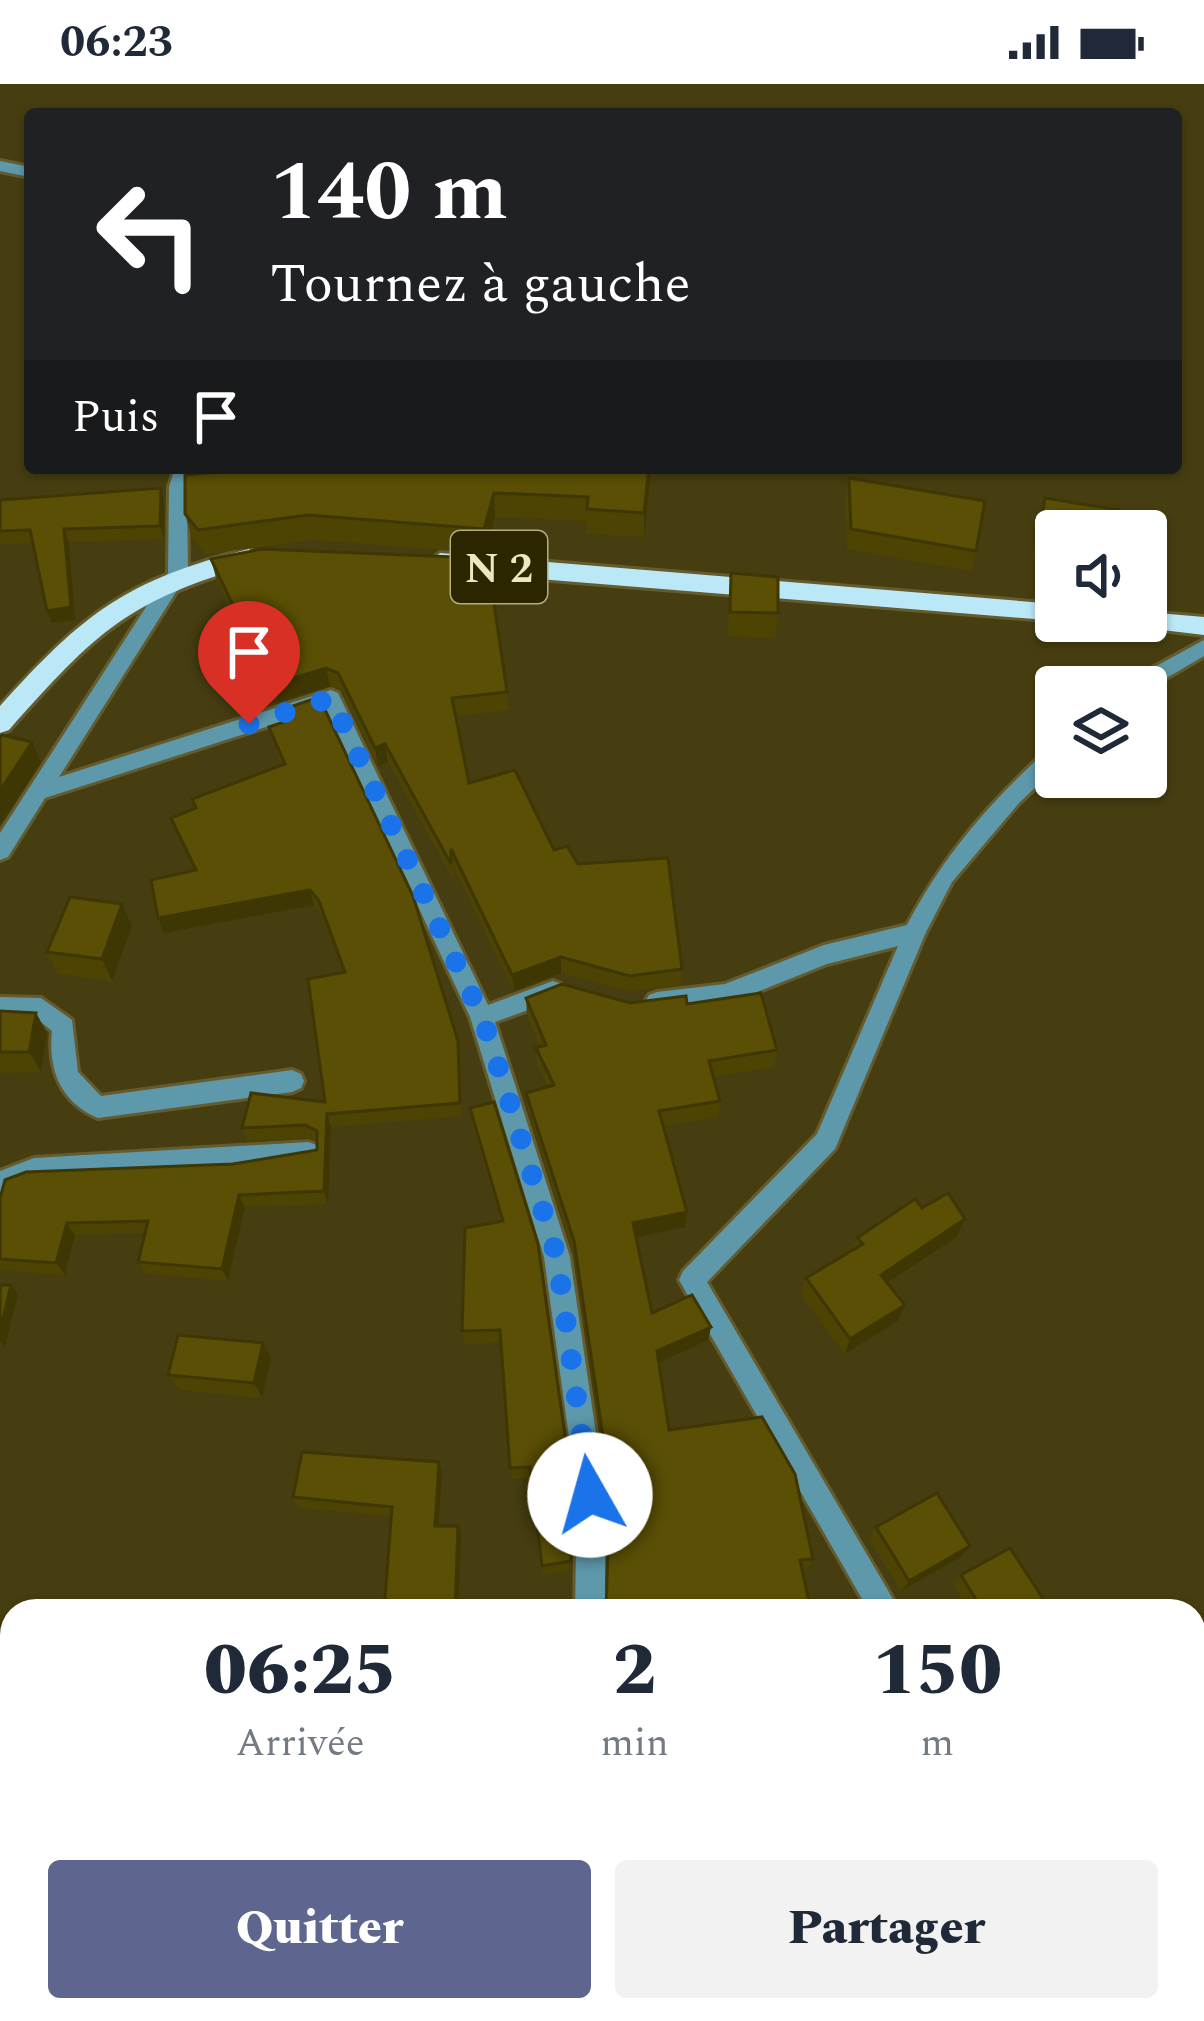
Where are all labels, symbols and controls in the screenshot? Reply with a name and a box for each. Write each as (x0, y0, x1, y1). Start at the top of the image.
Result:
text: 06:23 (60, 8, 173, 77)
text: 140 m (270, 129, 508, 257)
icon: left (72, 156, 228, 312)
text: Tournez à gauche (270, 244, 691, 326)
text: Puis (72, 383, 159, 452)
icon: arrive (183, 384, 249, 450)
map controls (1035, 510, 1167, 798)
button: sound (1035, 510, 1167, 642)
road number: N 2 (451, 531, 547, 603)
pin (198, 601, 300, 724)
icon: arrive (216, 619, 282, 685)
button: layers (1035, 666, 1167, 798)
position arrow (527, 1432, 653, 1558)
text: 06:25 (204, 1617, 397, 1726)
text: 2 (613, 1617, 656, 1726)
text: 150 (873, 1617, 1002, 1726)
text: Arrivée (236, 1714, 365, 1773)
text: min (601, 1714, 669, 1773)
text: m (921, 1714, 954, 1773)
button: Quitter (48, 1860, 591, 1998)
button: Partager (615, 1860, 1158, 1998)

